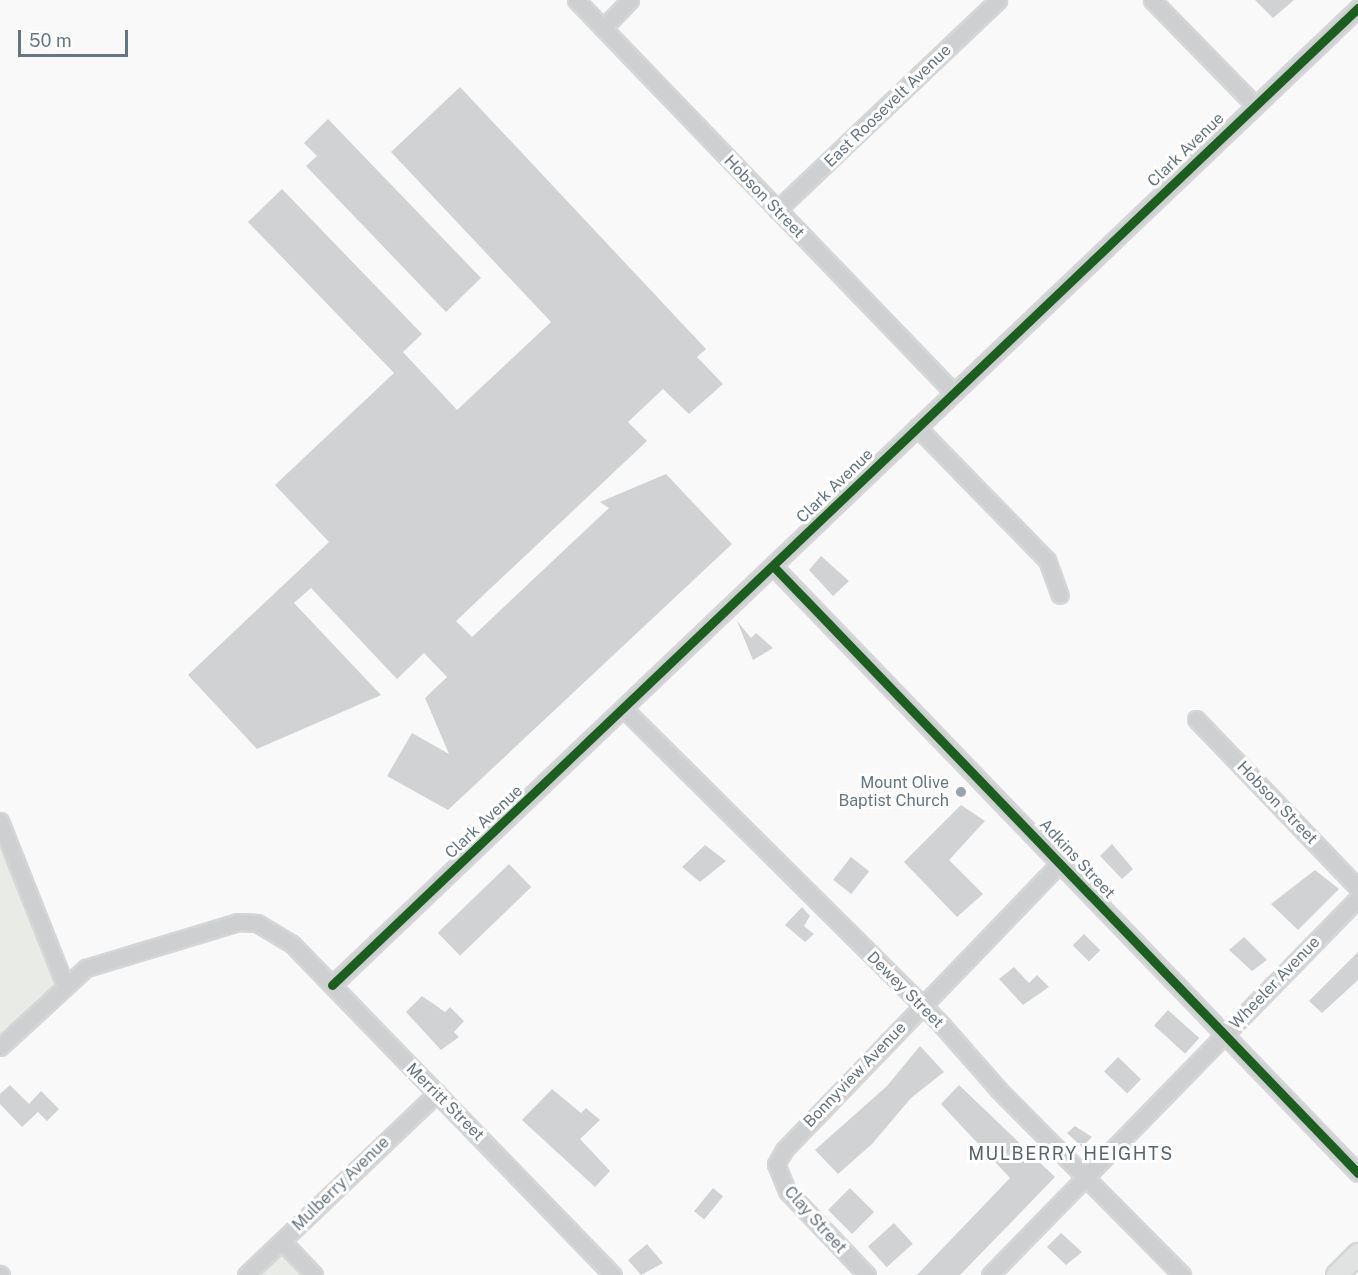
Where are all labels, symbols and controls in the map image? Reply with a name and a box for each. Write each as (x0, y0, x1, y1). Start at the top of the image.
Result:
scale bar (21, 18, 130, 56)
text: 50 m (29, 30, 72, 51)
street label: East Roosevelt Avenue (821, 41, 955, 171)
street label: Clark Avenue (1144, 109, 1228, 191)
street label: Hobson Street (720, 152, 808, 242)
street label: Clark Avenue (793, 445, 877, 527)
street label: Hobson Street (1233, 758, 1321, 848)
place label: Mount Olive Baptist Church (838, 773, 949, 811)
street label: Clark Avenue (441, 781, 527, 863)
marker: Mount Olive Baptist Church (954, 785, 968, 799)
street label: Adkins Street (1035, 815, 1119, 903)
street label: Wheeler Avenue (1226, 933, 1324, 1033)
street label: Dewey Street (863, 948, 947, 1032)
street label: Bonnyview Avenue (800, 1018, 910, 1132)
street label: Merritt Street (402, 1059, 488, 1145)
street label: Mulberry Avenue (289, 1133, 393, 1235)
district label: MULBERRY HEIGHTS (968, 1143, 1174, 1165)
street label: Clay Street (780, 1183, 850, 1257)

